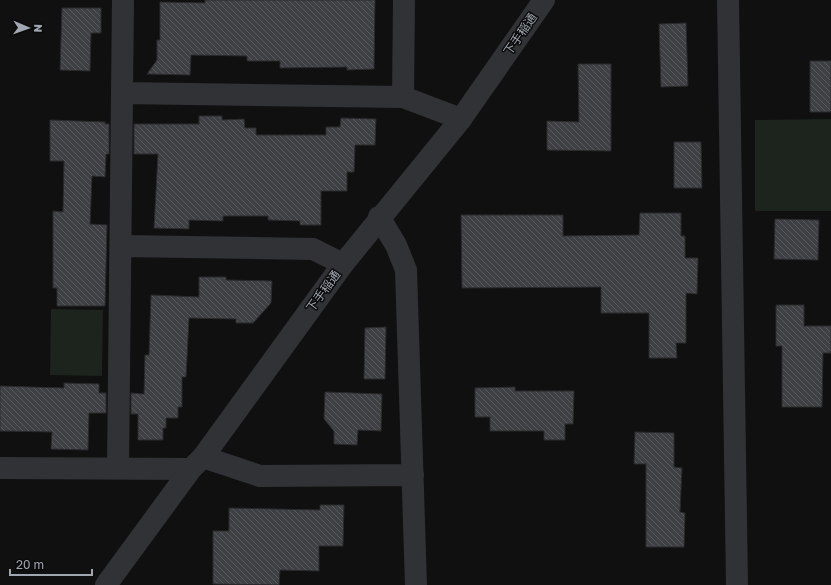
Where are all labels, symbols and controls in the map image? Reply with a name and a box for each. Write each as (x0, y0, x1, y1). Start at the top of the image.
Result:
north arrow (8, 8, 48, 48)
street label: 下手稲通 (500, 10, 540, 58)
text: N (32, 24, 45, 33)
street label: 下手稲通 (303, 267, 343, 315)
scale bar (10, 551, 92, 577)
text: 20 m (16, 557, 44, 572)

